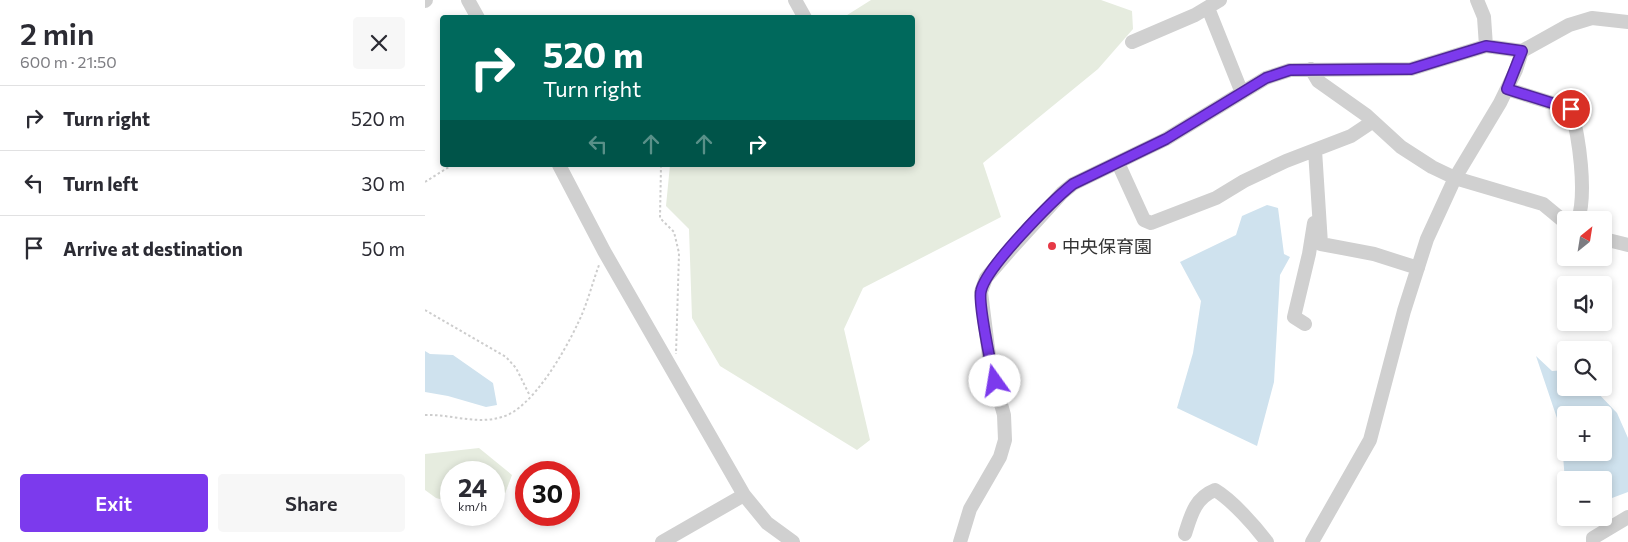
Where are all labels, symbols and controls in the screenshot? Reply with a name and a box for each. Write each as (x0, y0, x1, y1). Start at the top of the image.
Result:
text: 2 min (20, 14, 94, 51)
button: close (353, 17, 405, 69)
text: 520 m (543, 32, 644, 75)
icon: right (460, 35, 525, 100)
text: 600 m · 21:50 (20, 52, 117, 71)
text: Turn right (543, 75, 641, 102)
pin (1550, 88, 1592, 130)
icon: arrive (1557, 95, 1585, 123)
icon: right (20, 104, 48, 132)
text: Turn right (63, 107, 150, 130)
text: 520 m (351, 107, 405, 130)
icon: left (584, 130, 612, 158)
icon: ahead (637, 130, 665, 158)
icon: ahead (690, 130, 718, 158)
icon: right (743, 130, 771, 158)
icon: left (20, 169, 48, 197)
text: Turn left (63, 172, 138, 195)
text: 30 m (362, 172, 405, 195)
north arrow (1557, 211, 1613, 266)
map controls (1557, 211, 1612, 526)
icon: arrive (20, 234, 48, 262)
place label: 中央保育園 (1062, 235, 1152, 257)
text: Arrive at destination (63, 237, 243, 260)
text: 50 m (361, 237, 405, 260)
marker: 中央保育園 (1046, 240, 1058, 252)
button: sound (1557, 276, 1612, 331)
button: search (1557, 341, 1612, 396)
position arrow (968, 354, 1020, 406)
button: + (1557, 406, 1612, 461)
speed limit sign: 30 (515, 461, 580, 526)
button: − (1557, 471, 1612, 526)
text: 24 (458, 472, 487, 502)
button: Exit (20, 474, 208, 532)
button: Share (218, 474, 405, 532)
text: km/h (458, 499, 487, 513)

